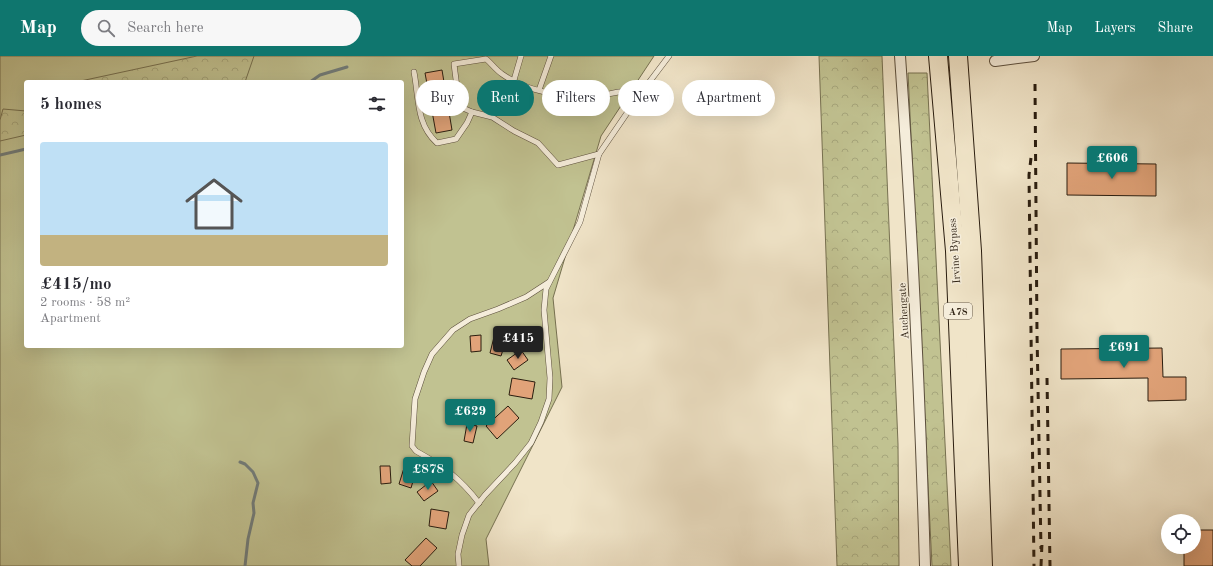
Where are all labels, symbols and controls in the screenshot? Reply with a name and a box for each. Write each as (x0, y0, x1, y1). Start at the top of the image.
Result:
search box (81, 10, 361, 46)
icon: search (95, 17, 117, 39)
text: Map (20, 19, 57, 38)
text: Search here (127, 21, 204, 36)
text: Map (1047, 21, 1073, 35)
text: Layers (1095, 21, 1136, 35)
text: Share (1158, 21, 1193, 35)
chip: Buy (416, 80, 469, 116)
chip: Rent (477, 80, 534, 116)
chip: Filters (542, 80, 610, 116)
chip: New (618, 80, 674, 116)
chip: Apartment (682, 80, 775, 116)
icon: filters (366, 93, 388, 115)
text: 5 homes (40, 96, 102, 113)
pin: £606 (1088, 146, 1136, 180)
text: £606 (1096, 152, 1128, 165)
icon: home (178, 168, 250, 240)
street label: Irvine Bypass (948, 217, 963, 284)
text: £415/mo (40, 276, 112, 293)
street label: Auchengate (898, 283, 911, 339)
text: 2 rooms · 58 m² (40, 296, 130, 309)
road number: A78 (944, 303, 972, 319)
text: Apartment (40, 312, 101, 325)
pin: £415 (494, 326, 542, 360)
text: £415 (502, 332, 534, 345)
pin: £691 (1100, 335, 1148, 369)
text: £691 (1108, 341, 1140, 354)
pin: £629 (446, 399, 494, 433)
text: £629 (454, 405, 486, 418)
pin: £878 (404, 457, 452, 491)
text: £878 (412, 463, 444, 476)
map controls (1161, 514, 1201, 554)
button: locate (1161, 514, 1201, 554)

